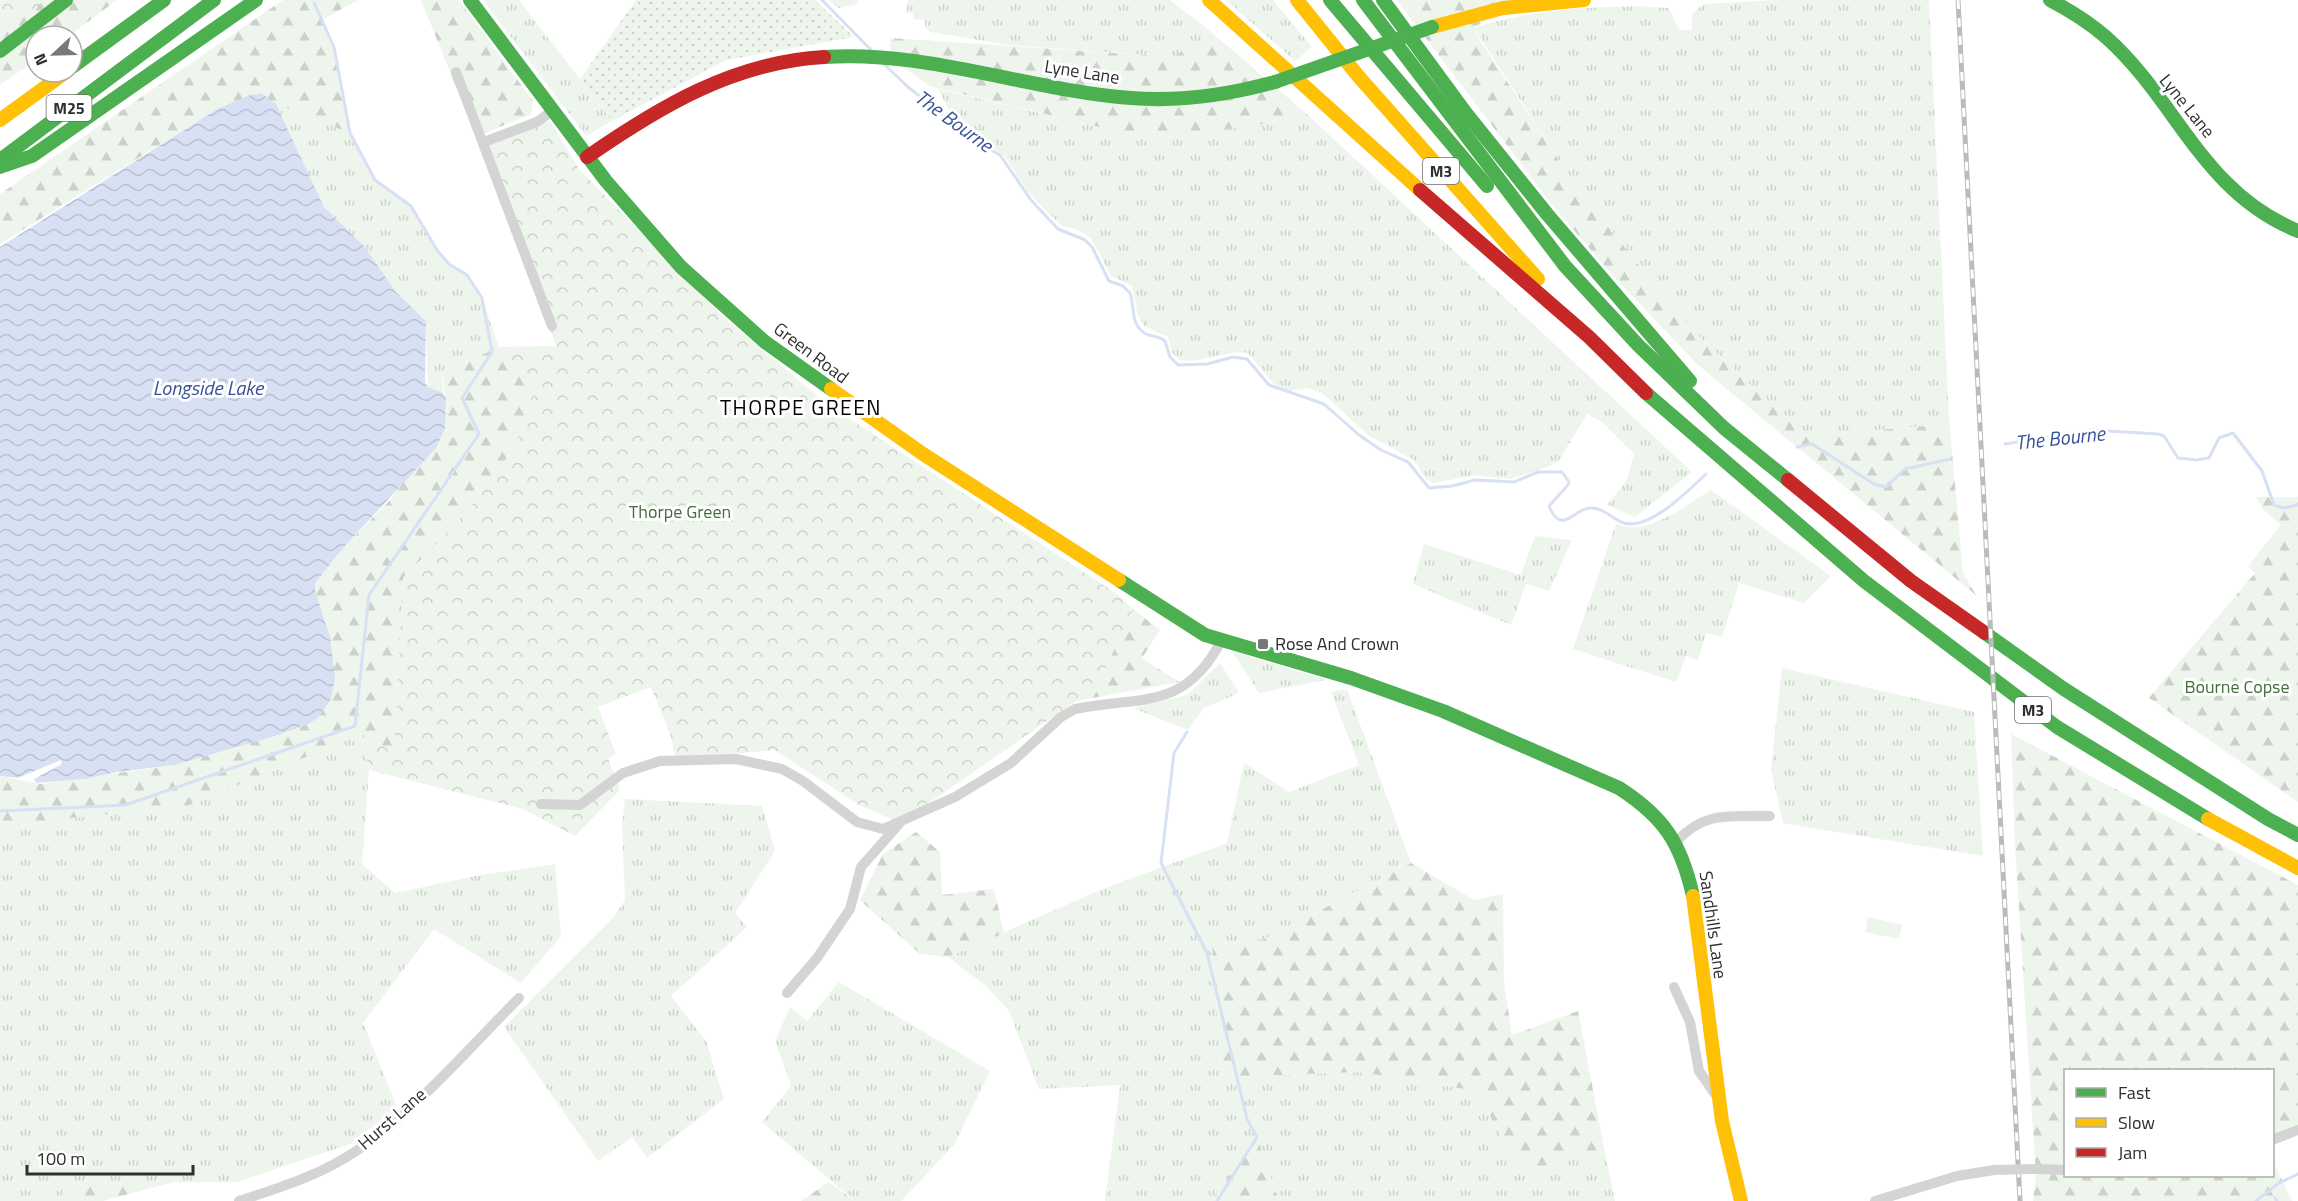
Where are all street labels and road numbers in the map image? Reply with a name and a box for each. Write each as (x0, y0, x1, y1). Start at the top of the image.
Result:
street label: Lyne Lane (1043, 52, 1122, 91)
street label: Lyne Lane (2153, 68, 2222, 144)
road number: M25 (46, 95, 92, 121)
road number: M3 (1423, 158, 1459, 184)
street label: Green Road (768, 315, 855, 390)
road number: M3 (2015, 697, 2051, 723)
street label: Sandhills Lane (1693, 869, 1734, 981)
street label: Hurst Lane (352, 1081, 432, 1156)

